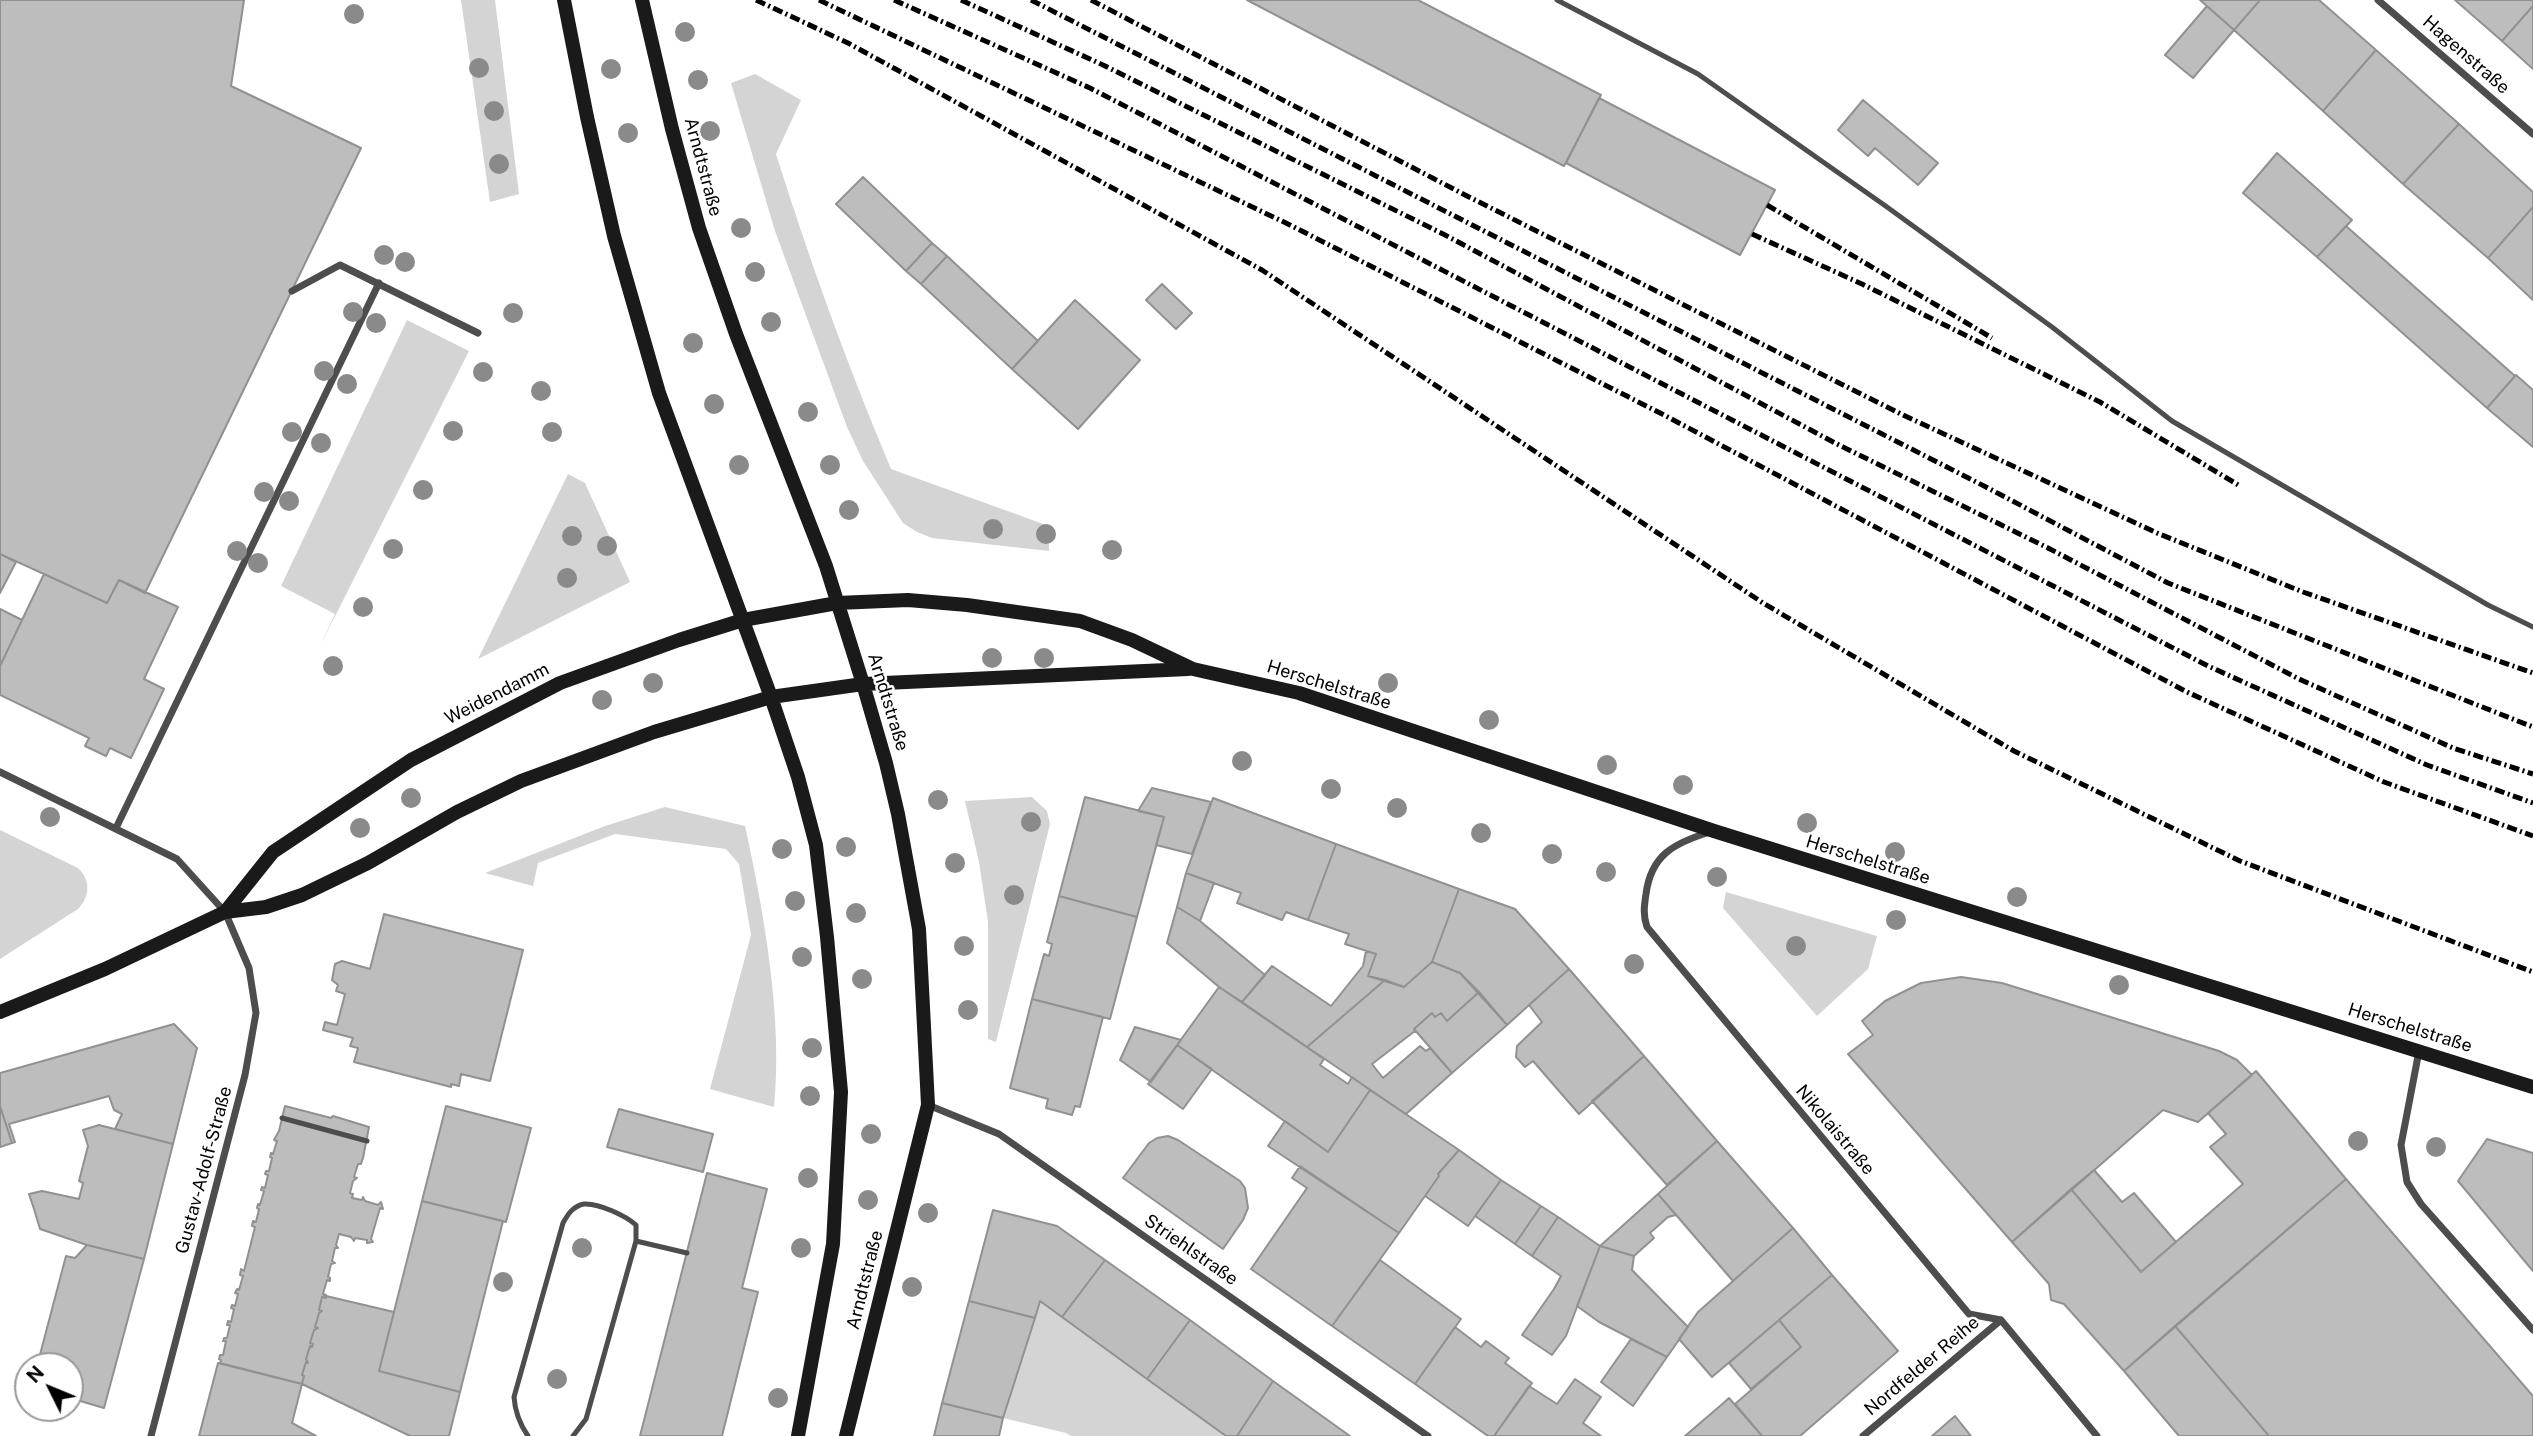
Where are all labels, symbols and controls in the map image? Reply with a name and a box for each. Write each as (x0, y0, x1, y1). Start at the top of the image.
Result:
street label: Hagenstraße (2418, 11, 2514, 99)
street label: Arndtstraße (679, 115, 727, 219)
street label: Arndtstraße (863, 650, 913, 754)
street label: Herschelstraße (1264, 656, 1394, 714)
street label: Weidendamm (441, 658, 553, 730)
street label: Herschelstraße (1803, 831, 1933, 889)
street label: Herschelstraße (2345, 999, 2475, 1057)
street label: Nikolaistraße (1791, 1080, 1879, 1180)
street label: Gustav-Adolf-Straße (171, 1084, 237, 1256)
street label: Striehlstraße (1140, 1210, 1242, 1290)
street label: Arndtstraße (842, 1228, 888, 1332)
street label: Nordfelder Reihe (1860, 1312, 1984, 1420)
north arrow (14, 1352, 84, 1422)
text: N (22, 1361, 48, 1387)

